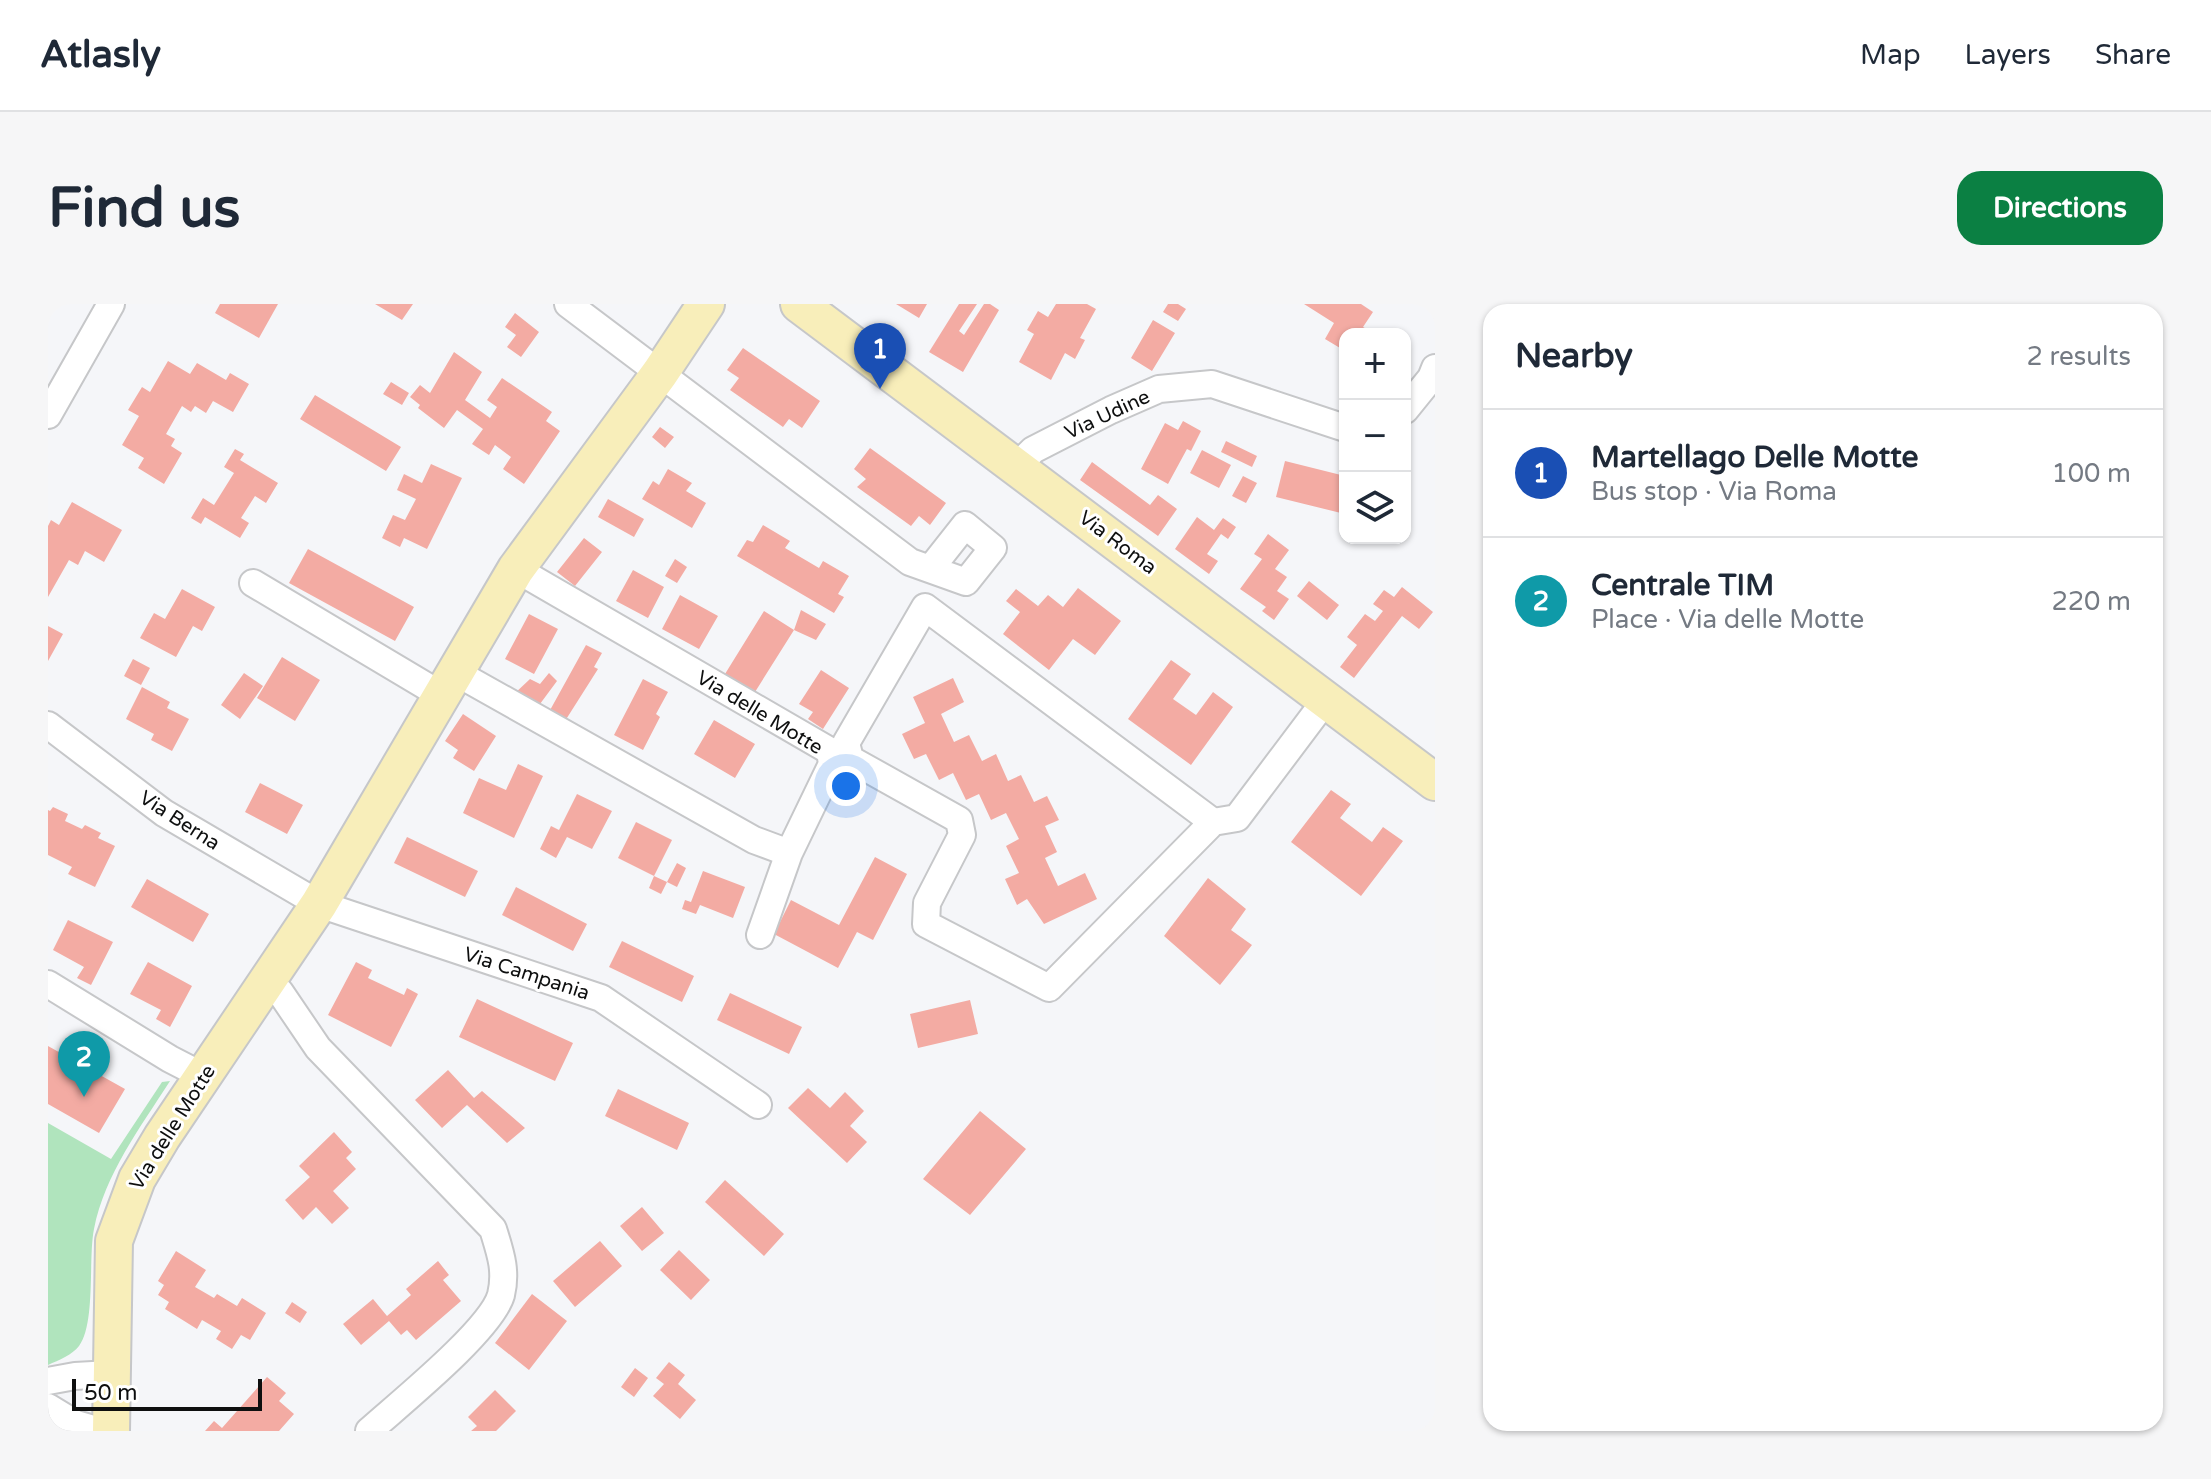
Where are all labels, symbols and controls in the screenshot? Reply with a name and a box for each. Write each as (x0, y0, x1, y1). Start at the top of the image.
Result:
text: Atlasly (40, 32, 161, 78)
text: Map (1860, 38, 1921, 72)
text: Layers (1965, 38, 2051, 72)
text: Share (2095, 38, 2171, 72)
button: Directions (1957, 171, 2163, 245)
text: Find us (48, 175, 240, 242)
pin: 1 (854, 323, 906, 389)
map controls (1339, 328, 1411, 544)
button: + (1339, 328, 1411, 400)
text: Nearby (1515, 336, 1633, 377)
text: 2 results (2026, 341, 2131, 372)
street label: Via Udine (1061, 385, 1154, 445)
button: − (1339, 400, 1411, 472)
text: Martellago Delle Motte (1591, 439, 1918, 476)
text: 1 (1533, 458, 1549, 489)
text: 100 m (2051, 458, 2131, 489)
button: layers (1339, 472, 1411, 544)
text: Bus stop · Via Roma (1591, 476, 1837, 507)
street label: Via Roma (1074, 506, 1161, 580)
text: Centrale TIM (1591, 567, 1774, 604)
text: 2 (1533, 586, 1549, 617)
text: 220 m (2051, 586, 2131, 617)
text: Place · Via delle Motte (1591, 604, 1864, 635)
street label: Via delle Motte (692, 666, 827, 760)
your location (826, 766, 866, 806)
street label: Via Berna (135, 786, 224, 856)
street label: Via Campania (461, 942, 593, 1006)
pin: 2 (58, 1031, 110, 1097)
street label: Via delle Motte (125, 1060, 221, 1195)
scale bar (72, 1375, 262, 1411)
text: 50 m (84, 1380, 138, 1406)

